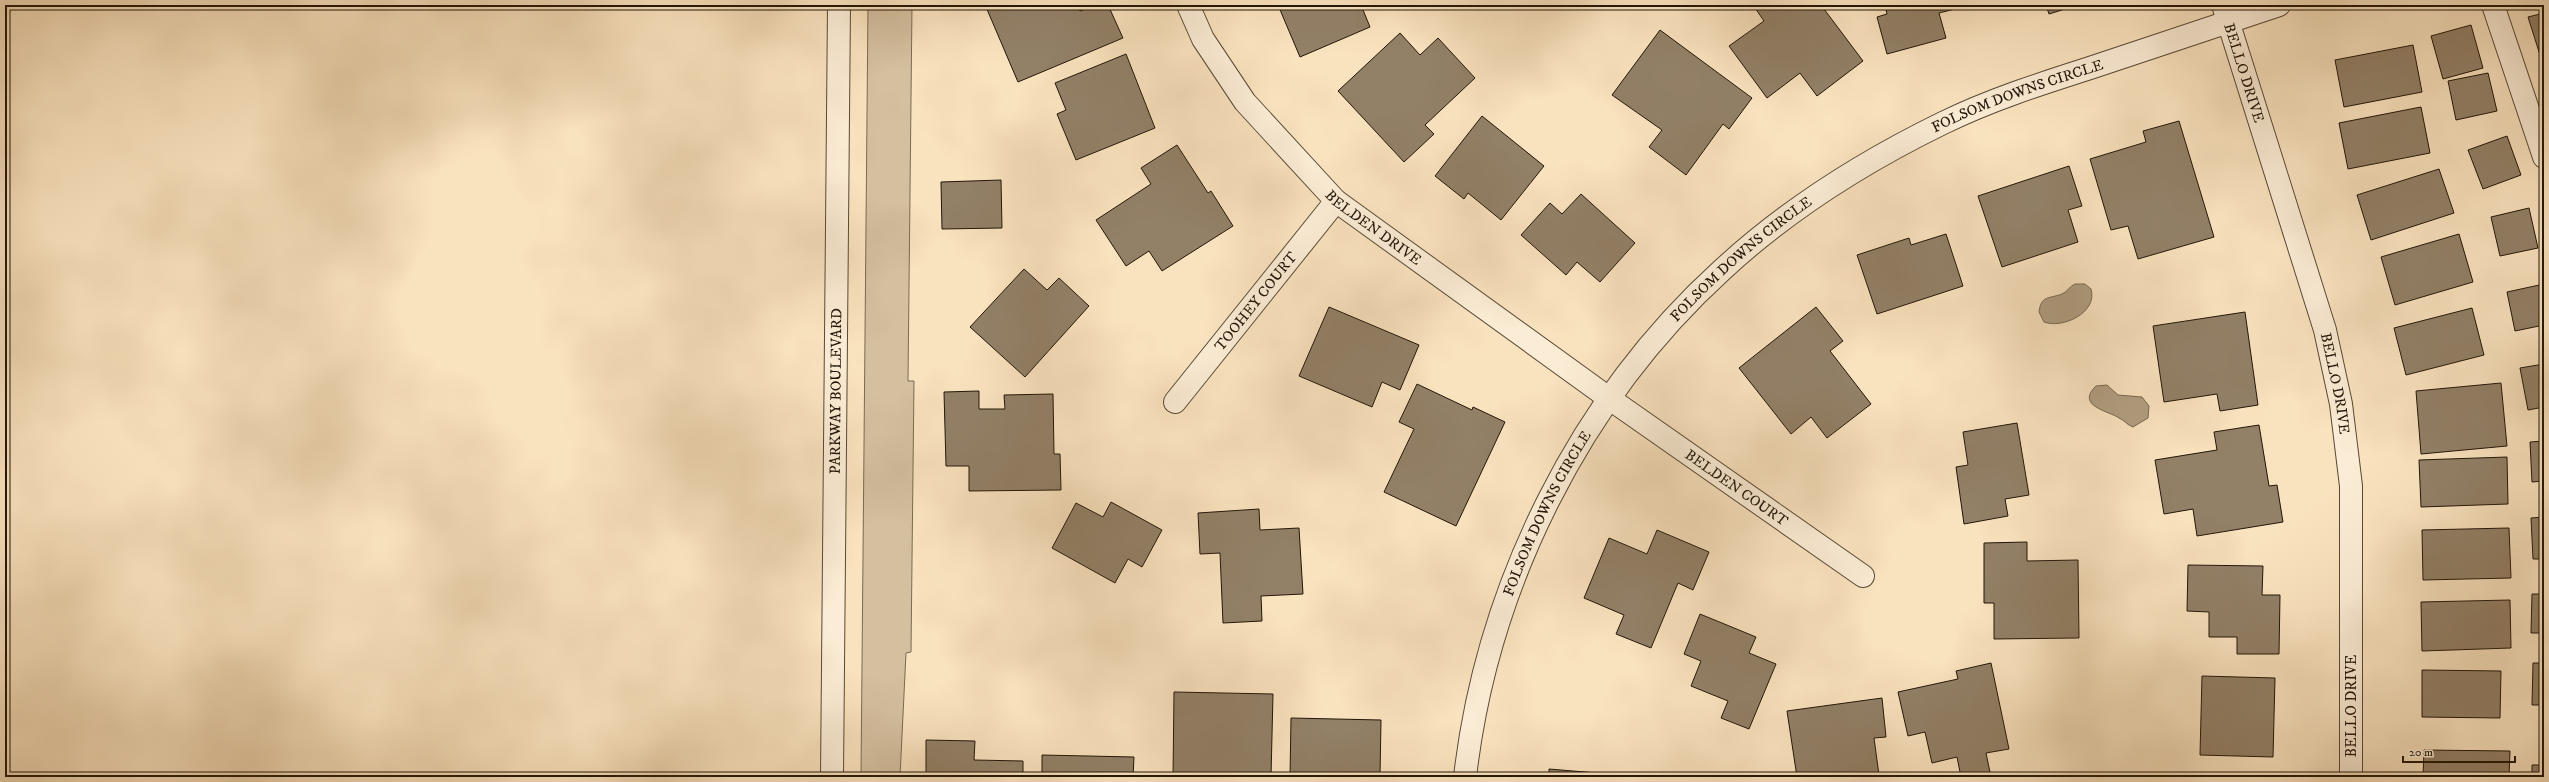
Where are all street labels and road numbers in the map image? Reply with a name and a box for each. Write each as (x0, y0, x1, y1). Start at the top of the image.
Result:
street label: BELLO DRIVE (2219, 21, 2268, 125)
street label: FOLSOM DOWNS CIRCLE (1928, 55, 2106, 137)
street label: BELDEN DRIVE (1320, 186, 1425, 270)
street label: FOLSOM DOWNS CIRCLE (1666, 192, 1816, 326)
street label: TOOHEY COURT (1211, 248, 1302, 355)
street label: PARKWAY BOULEVARD (826, 308, 846, 474)
street label: BELLO DRIVE (2316, 331, 2354, 435)
street label: FOLSOM DOWNS CIRCLE (1499, 427, 1596, 599)
street label: BELDEN COURT (1681, 445, 1792, 531)
street label: BELLO DRIVE (2342, 654, 2361, 757)

